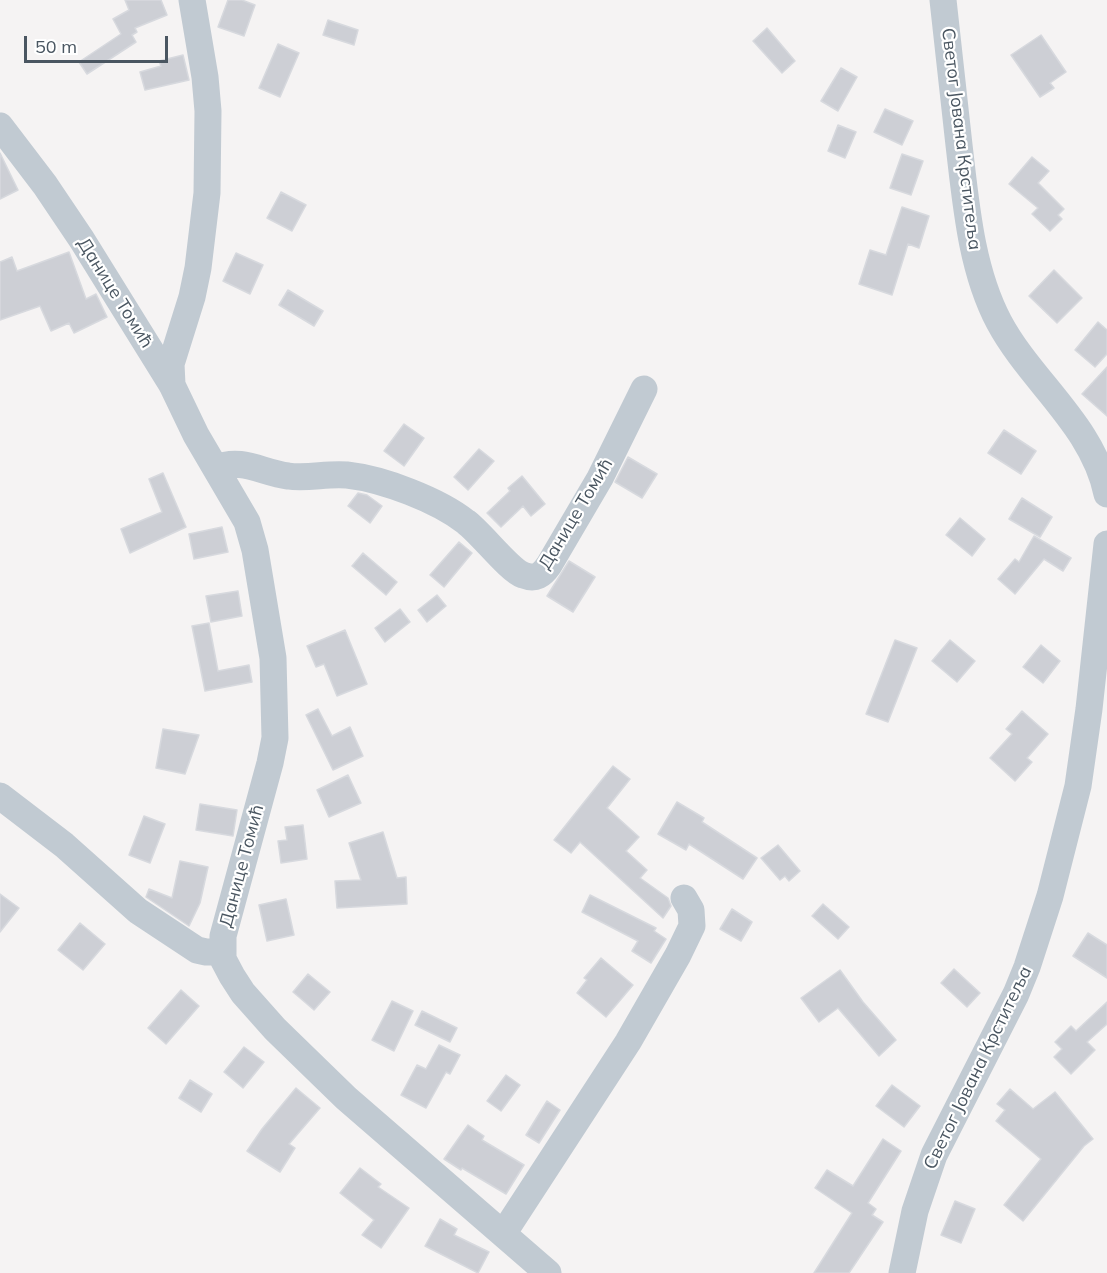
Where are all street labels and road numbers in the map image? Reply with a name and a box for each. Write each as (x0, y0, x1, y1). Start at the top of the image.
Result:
street label: Светог Јована Крститеља (937, 27, 985, 251)
street label: Данице Томић (72, 234, 158, 352)
street label: Данице Томић (534, 454, 618, 574)
street label: Данице Томић (215, 802, 269, 930)
street label: Светог Јована Крститеља (919, 963, 1037, 1173)

